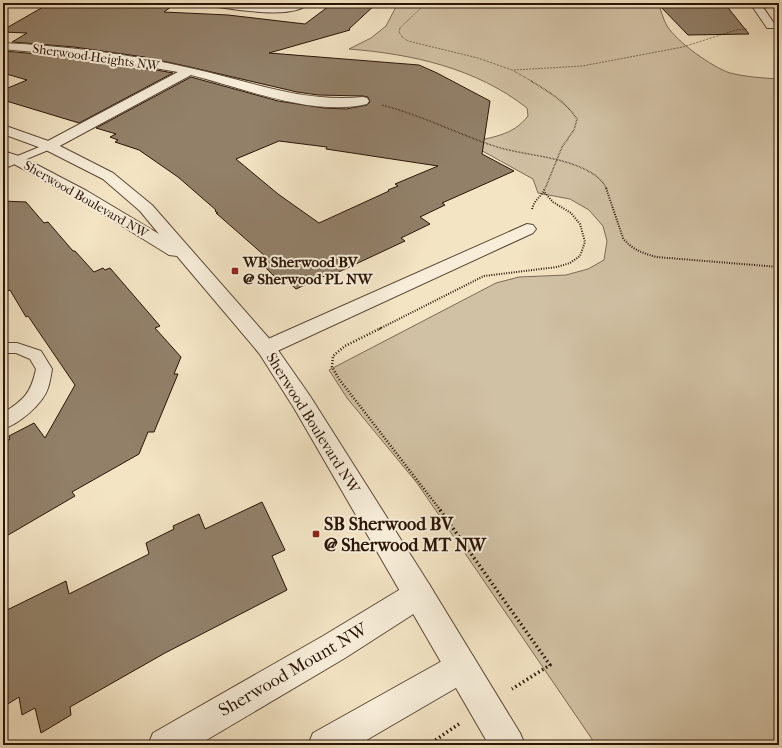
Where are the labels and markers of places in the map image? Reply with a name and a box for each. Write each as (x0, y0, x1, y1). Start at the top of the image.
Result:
place label: WB Sherwood BV @ Sherwood PL NW (242, 253, 373, 288)
marker: WB Sherwood BV @ Sherwood PL NW (230, 266, 240, 276)
place label: SB Sherwood BV @ Sherwood MT NW (324, 514, 487, 556)
marker: SB Sherwood BV @ Sherwood MT NW (311, 529, 321, 539)

